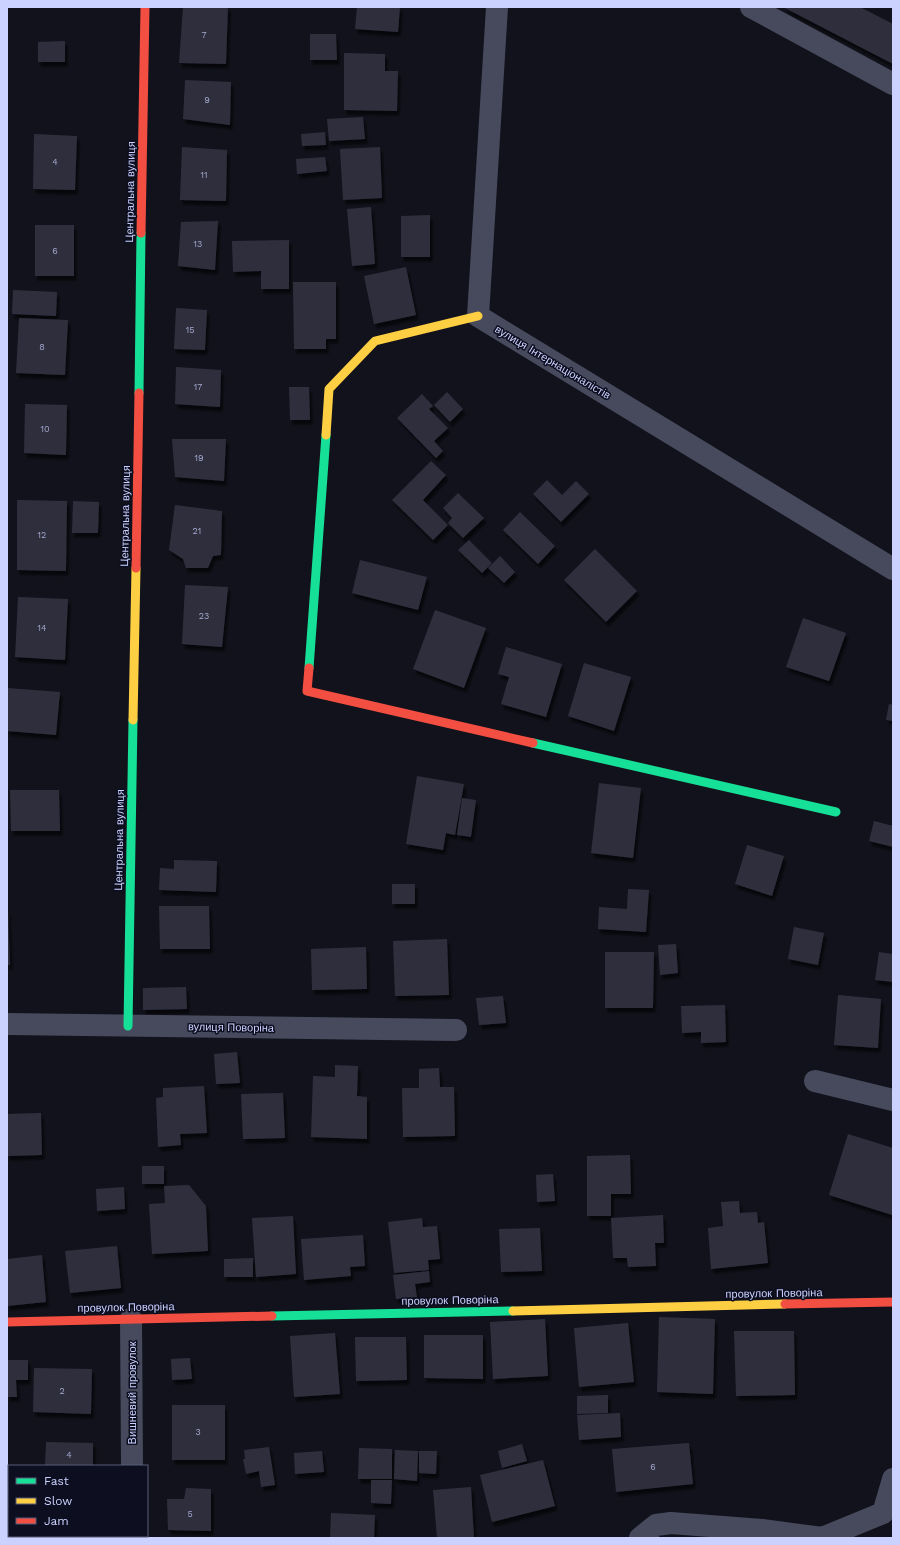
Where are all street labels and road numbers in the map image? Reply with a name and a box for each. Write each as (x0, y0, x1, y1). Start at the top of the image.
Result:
street label: Центральна вулиця (123, 141, 138, 243)
street label: вулиця Інтернаціоналістів (493, 323, 613, 402)
street label: Центральна вулиця (118, 465, 133, 567)
street label: Центральна вулиця (112, 789, 127, 891)
street label: вулиця Поворіна (188, 1020, 275, 1035)
street label: провулок Поворіна (725, 1286, 823, 1301)
street label: провулок Поворіна (401, 1293, 499, 1308)
street label: провулок Поворіна (77, 1300, 175, 1315)
street label: Вишневий провулок (126, 1341, 139, 1444)

